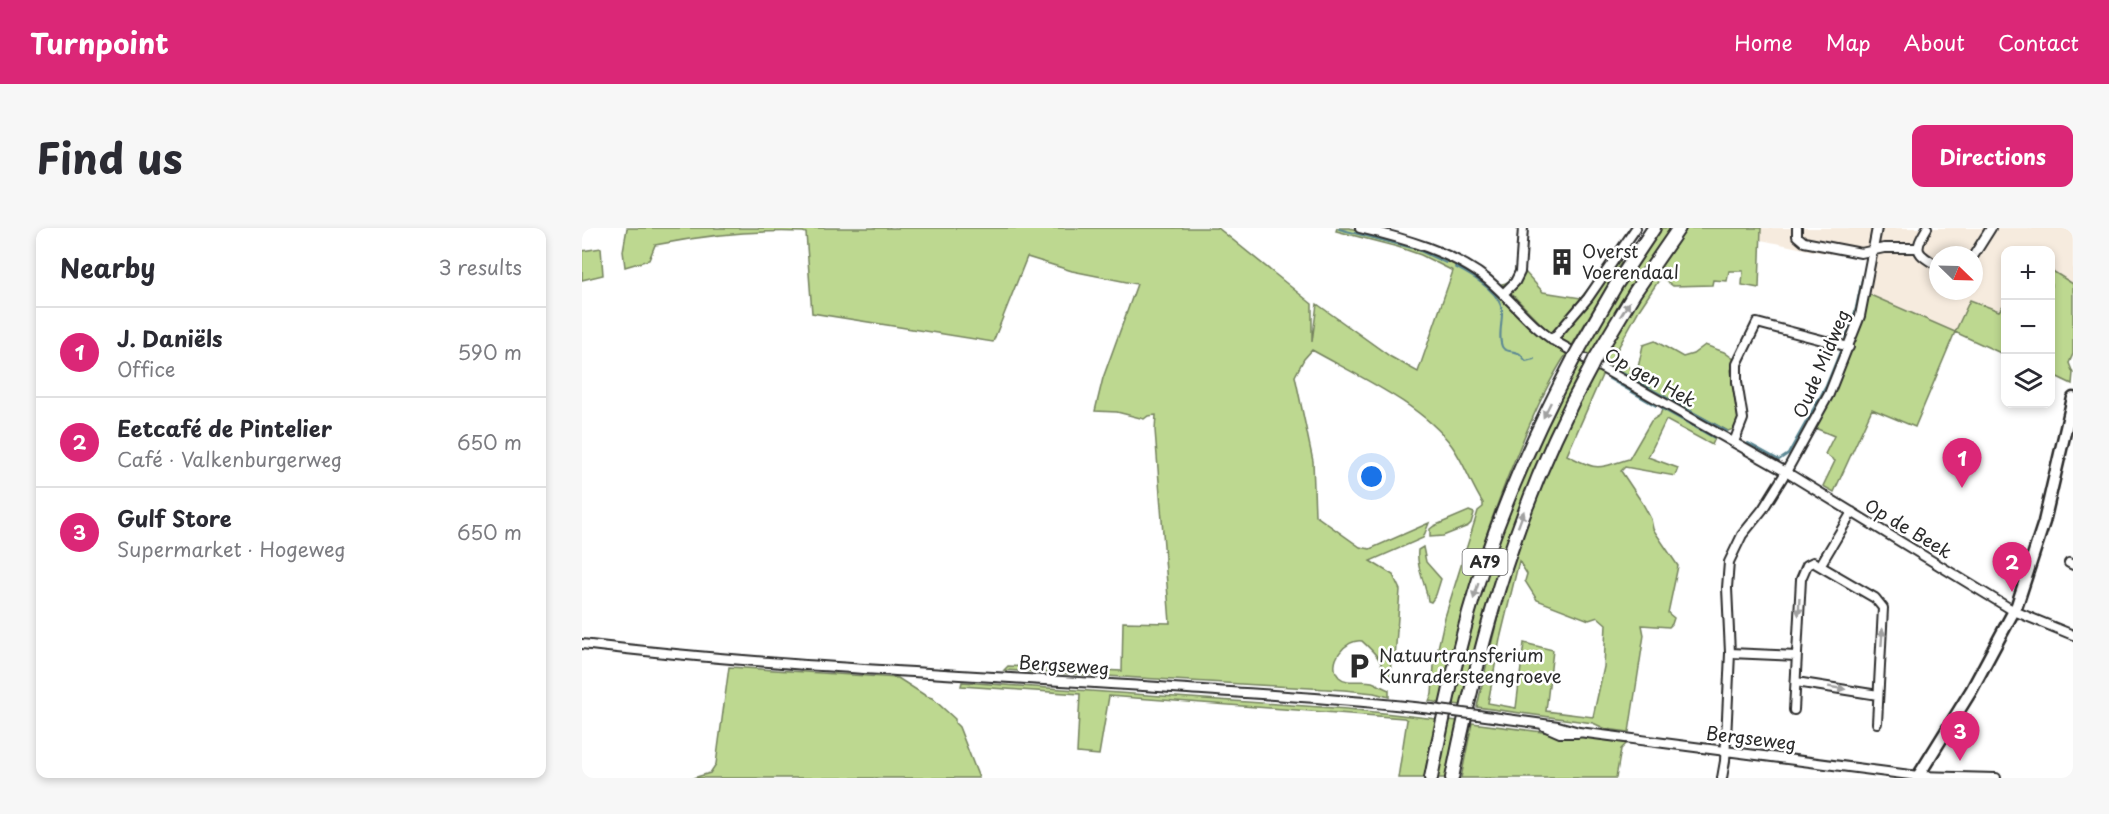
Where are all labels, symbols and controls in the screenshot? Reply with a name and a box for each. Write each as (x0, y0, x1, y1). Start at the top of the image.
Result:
text: Turnpoint (30, 21, 169, 64)
text: Home (1734, 26, 1793, 58)
text: Map (1826, 26, 1871, 58)
text: About (1904, 26, 1965, 58)
text: Contact (1998, 26, 2079, 58)
text: Find us (36, 125, 183, 188)
button: Directions (1912, 125, 2073, 187)
place label: Overst Voerendaal (1582, 237, 1679, 285)
north arrow (1929, 246, 1983, 300)
map controls (2001, 246, 2055, 408)
button: + (2001, 246, 2055, 300)
building icon: Overst Voerendaal (1547, 247, 1577, 277)
text: Nearby (60, 248, 155, 287)
text: 3 results (439, 252, 522, 282)
button: − (2001, 300, 2055, 354)
one-way arrow (1619, 301, 1630, 317)
street label: Oude Midweg (1786, 305, 1856, 422)
text: J. Daniëls (117, 321, 223, 354)
text: 1 (75, 337, 84, 367)
text: 590 m (458, 337, 522, 367)
street label: Op gen Hek (1600, 340, 1702, 413)
text: Office (117, 354, 175, 384)
button: layers (2001, 354, 2055, 408)
one-way arrow (1543, 402, 1552, 419)
text: Eetcafé de Pintelier (117, 411, 332, 444)
text: 2 (72, 427, 87, 457)
text: 650 m (457, 427, 522, 457)
pin: 1 (1942, 438, 1982, 488)
text: Café · Valkenburgerweg (117, 444, 342, 474)
your location (1357, 462, 1386, 491)
street label: Op de Beek (1860, 491, 1958, 565)
text: Gulf Store (117, 501, 232, 534)
one-way arrow (1516, 510, 1526, 528)
text: 3 (73, 517, 86, 547)
text: 650 m (457, 517, 522, 547)
text: Supermarket · Hogeweg (117, 534, 346, 564)
pin: 2 (1992, 542, 2032, 592)
road number: A79 (1462, 549, 1508, 575)
one-way arrow (1471, 582, 1480, 600)
one-way arrow (1795, 597, 1804, 616)
one-way arrow (1877, 627, 1886, 646)
place label: Natuurtransferium Kunradersteengroeve (1379, 641, 1562, 689)
street label: Bergseweg (1018, 648, 1110, 681)
parking icon: Natuurtransferium Kunradersteengroeve (1344, 651, 1374, 681)
one-way arrow (1828, 684, 1847, 693)
pin: 3 (1940, 712, 1980, 761)
street label: Bergseweg (1705, 719, 1798, 756)

